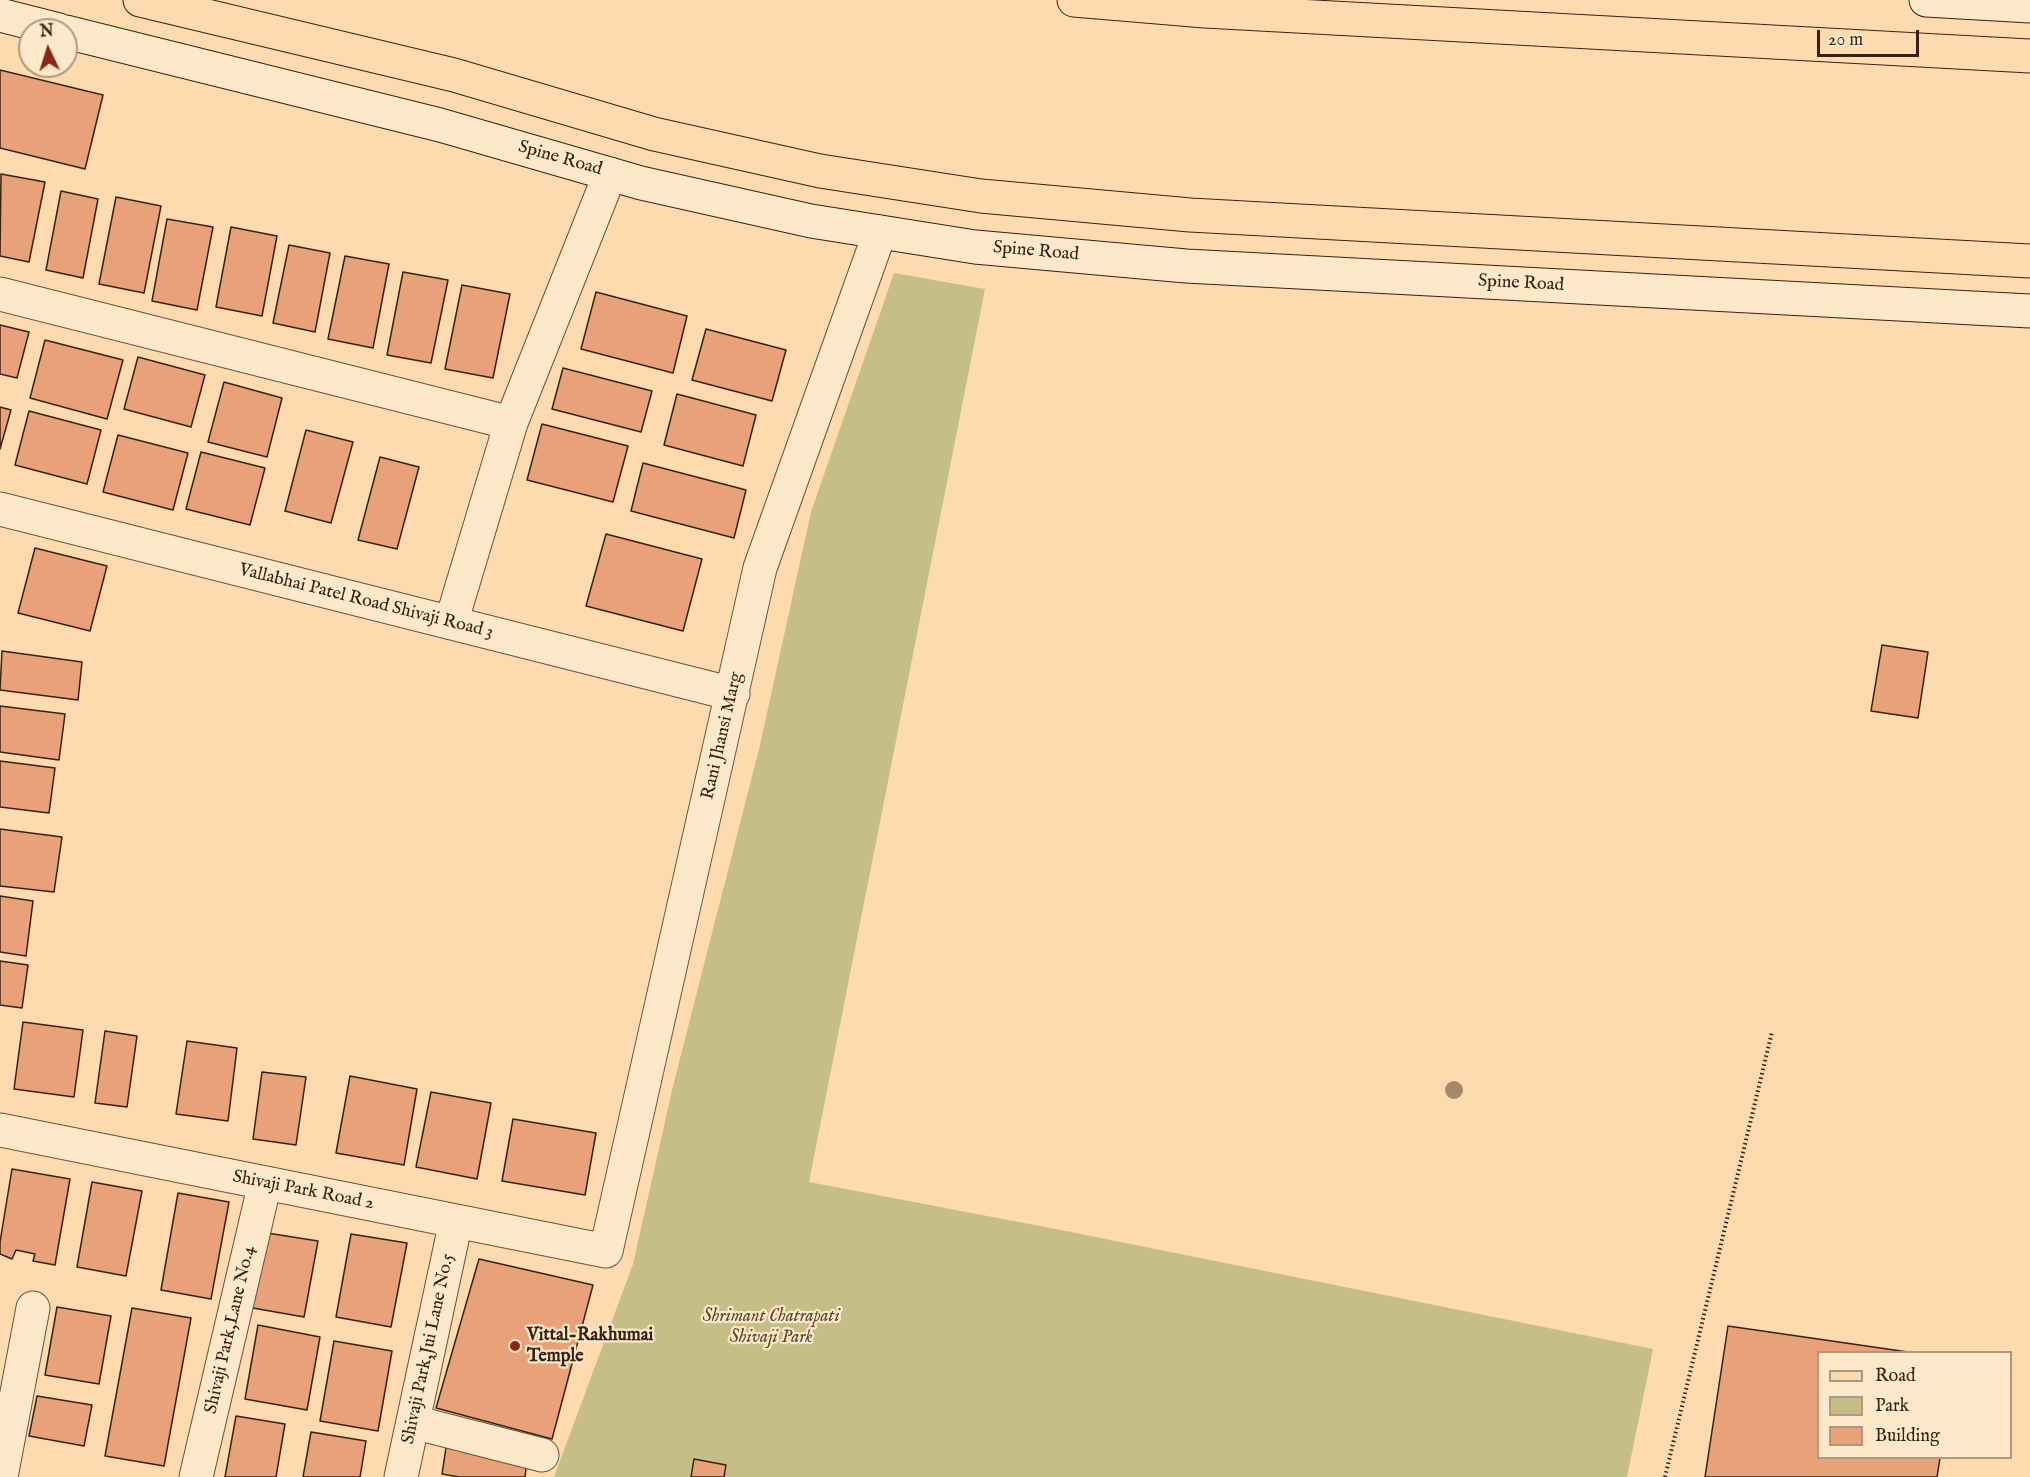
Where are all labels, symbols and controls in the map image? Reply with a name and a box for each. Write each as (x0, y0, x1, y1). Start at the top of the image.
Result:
north arrow (18, 18, 78, 78)
scale bar (1820, 18, 1922, 56)
text: N (39, 22, 54, 42)
text: 20 m (1828, 29, 1863, 52)
street label: Spine Road (516, 137, 604, 181)
street label: Spine Road (992, 237, 1080, 267)
street label: Spine Road (1477, 271, 1565, 297)
street label: Vallabhai Patel Road Shivaji Road 3 (237, 560, 495, 644)
street label: Rani Jhansi Marg (698, 670, 748, 802)
street label: Shivaji Park Road 2 (231, 1167, 375, 1215)
street label: Shivaji Park,Lane No.4 (201, 1244, 261, 1416)
street label: Shivaji Park,Jui Lane No.5 (398, 1252, 460, 1446)
park label: Shrimant Chatrapati Shivaji Park (702, 1306, 840, 1348)
place label: Vittal-Rakhumai Temple (527, 1325, 653, 1368)
marker: Vittal-Rakhumai Temple (508, 1339, 522, 1353)
legend (1817, 1351, 2012, 1459)
text: Road (1875, 1365, 1916, 1388)
text: Park (1875, 1395, 1909, 1418)
text: Building (1875, 1425, 1940, 1448)

